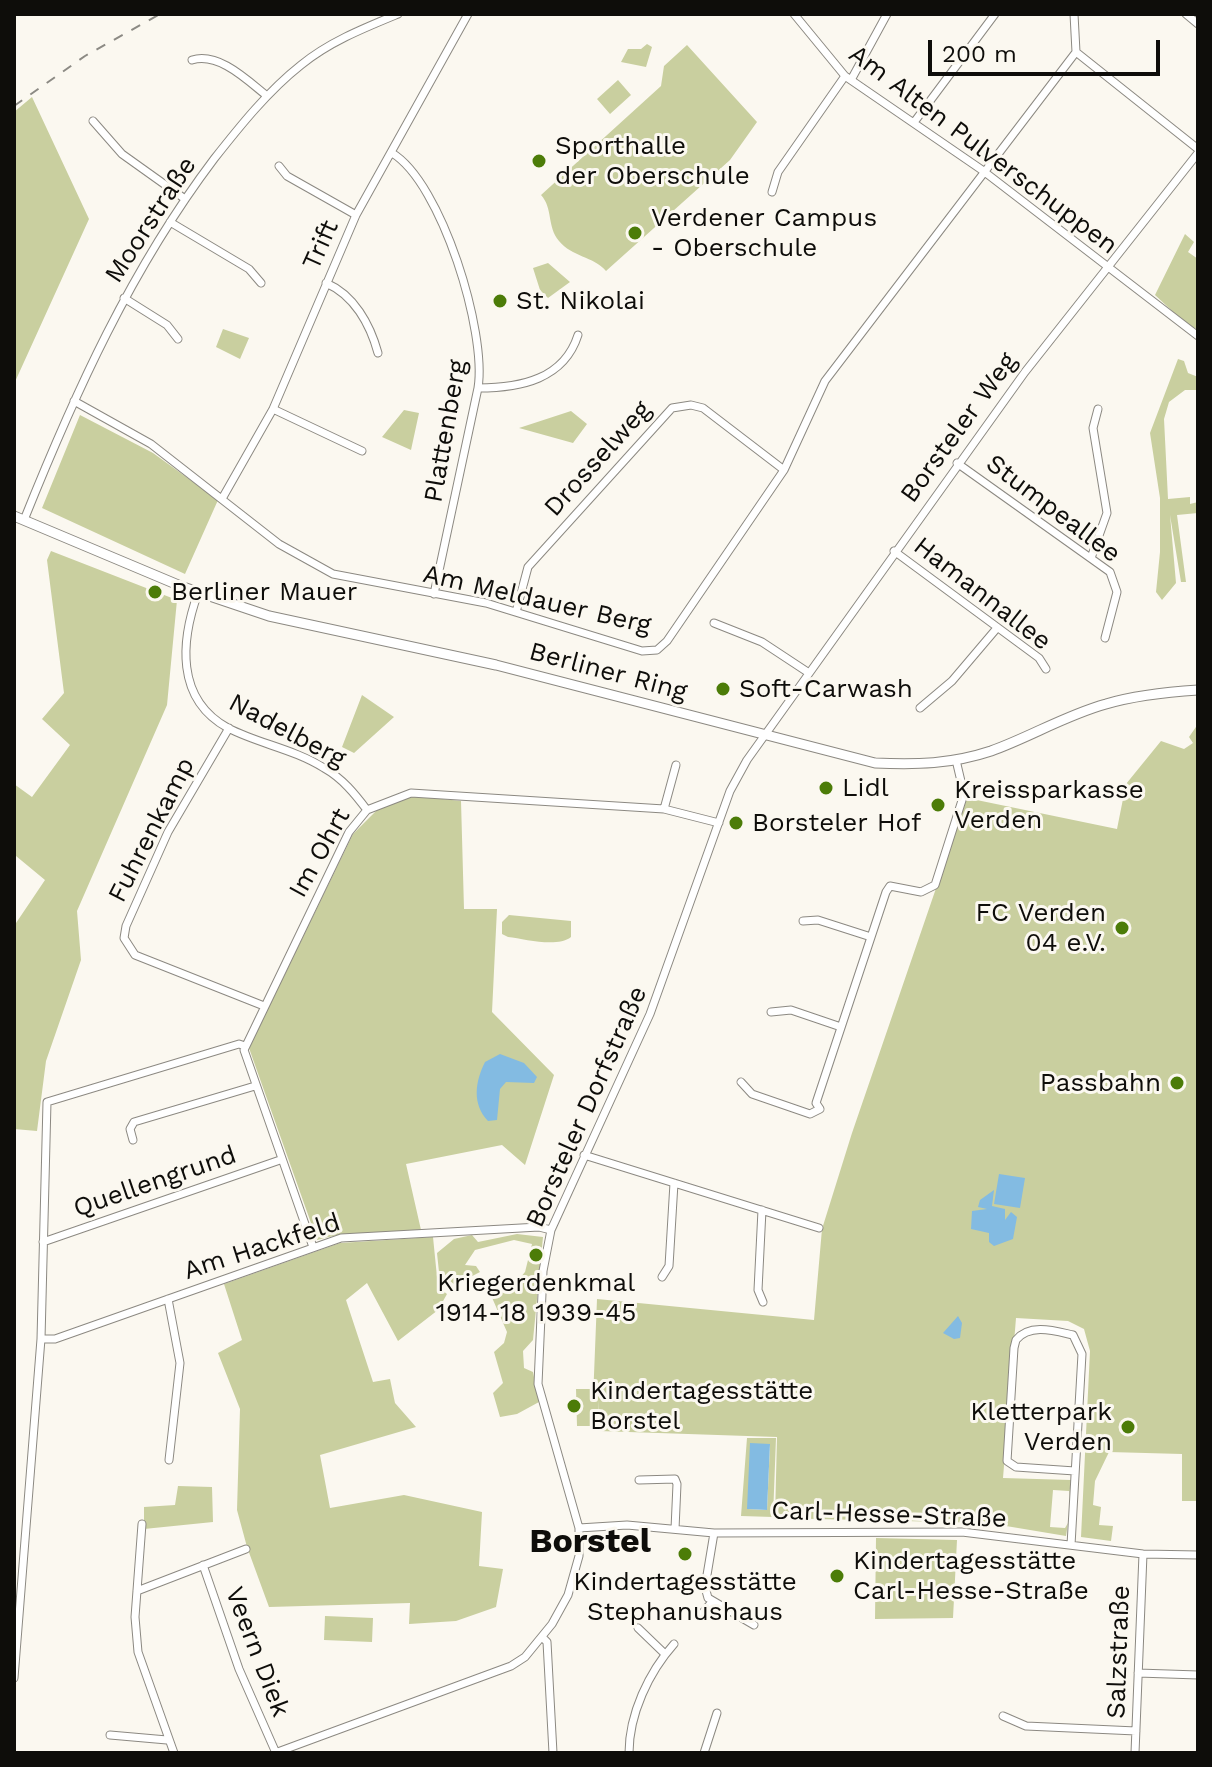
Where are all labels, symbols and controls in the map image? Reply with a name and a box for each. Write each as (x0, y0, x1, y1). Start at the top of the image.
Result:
scale bar (932, 24, 1164, 74)
street label: Am Alten Pulverschuppen (843, 39, 1123, 261)
text: 200 m (942, 40, 1017, 68)
place label: Sporthalle der Oberschule (555, 130, 750, 192)
street label: Moorstraße (99, 151, 203, 289)
marker: Sporthalle der Oberschule (530, 152, 548, 170)
place label: Verdener Campus - Oberschule (651, 202, 877, 264)
street label: Trift (296, 215, 346, 275)
marker: Verdener Campus - Oberschule (626, 224, 644, 242)
place label: St. Nikolai (516, 285, 645, 317)
marker: St. Nikolai (491, 292, 509, 310)
street label: Borsteler Weg (894, 347, 1024, 509)
street label: Plattenberg (418, 357, 474, 505)
street label: Drosselweg (538, 395, 658, 523)
street label: Stumpeallee (980, 448, 1126, 570)
street label: Hamannallee (907, 531, 1057, 657)
street label: Am Meldauer Berg (420, 559, 654, 641)
place label: Berliner Mauer (171, 576, 357, 608)
marker: Berliner Mauer (146, 583, 164, 601)
street label: Berliner Ring (526, 636, 690, 708)
place label: Soft-Carwash (739, 673, 913, 705)
marker: Soft-Carwash (714, 680, 732, 698)
street label: Nadelberg (223, 687, 351, 775)
street label: Fuhrenkamp (102, 752, 202, 908)
place label: Lidl (842, 772, 889, 804)
place label: Kreissparkasse Verden (954, 774, 1144, 836)
marker: Lidl (817, 779, 835, 797)
marker: Kreissparkasse Verden (929, 796, 947, 814)
street label: Im Ohrt (283, 803, 357, 903)
place label: Borsteler Hof (752, 807, 921, 839)
marker: Borsteler Hof (727, 814, 745, 832)
place label: FC Verden 04 e.V. (976, 897, 1106, 958)
marker: FC Verden 04 e.V. (1113, 919, 1131, 937)
street label: Borsteler Dorfstraße (520, 982, 654, 1232)
place label: Passbahn (1040, 1067, 1161, 1099)
marker: Passbahn (1168, 1074, 1186, 1092)
street label: Quellengrund (69, 1140, 241, 1224)
street label: Am Hackfeld (180, 1207, 344, 1287)
marker: Kriegerdenkmal 1914-18 1939-45 (527, 1246, 545, 1264)
place label: Kriegerdenkmal 1914-18 1939-45 (436, 1267, 636, 1328)
place label: Kindertagesstätte Borstel (590, 1375, 813, 1436)
place label: Kletterpark Verden (970, 1396, 1112, 1458)
marker: Kindertagesstätte Borstel (565, 1397, 583, 1415)
marker: Kletterpark Verden (1119, 1418, 1137, 1436)
street label: Carl-Hesse-Straße (771, 1495, 1007, 1535)
district label: Borstel (529, 1522, 651, 1562)
marker: Kindertagesstätte Stephanushaus (676, 1545, 694, 1563)
place label: Kindertagesstätte Carl-Hesse-Straße (853, 1545, 1089, 1606)
place label: Kindertagesstätte Stephanushaus (573, 1566, 797, 1628)
marker: Kindertagesstätte Carl-Hesse-Straße (828, 1567, 846, 1585)
street label: Veern Diek (218, 1583, 296, 1721)
street label: Salzstraße (1101, 1585, 1137, 1719)

